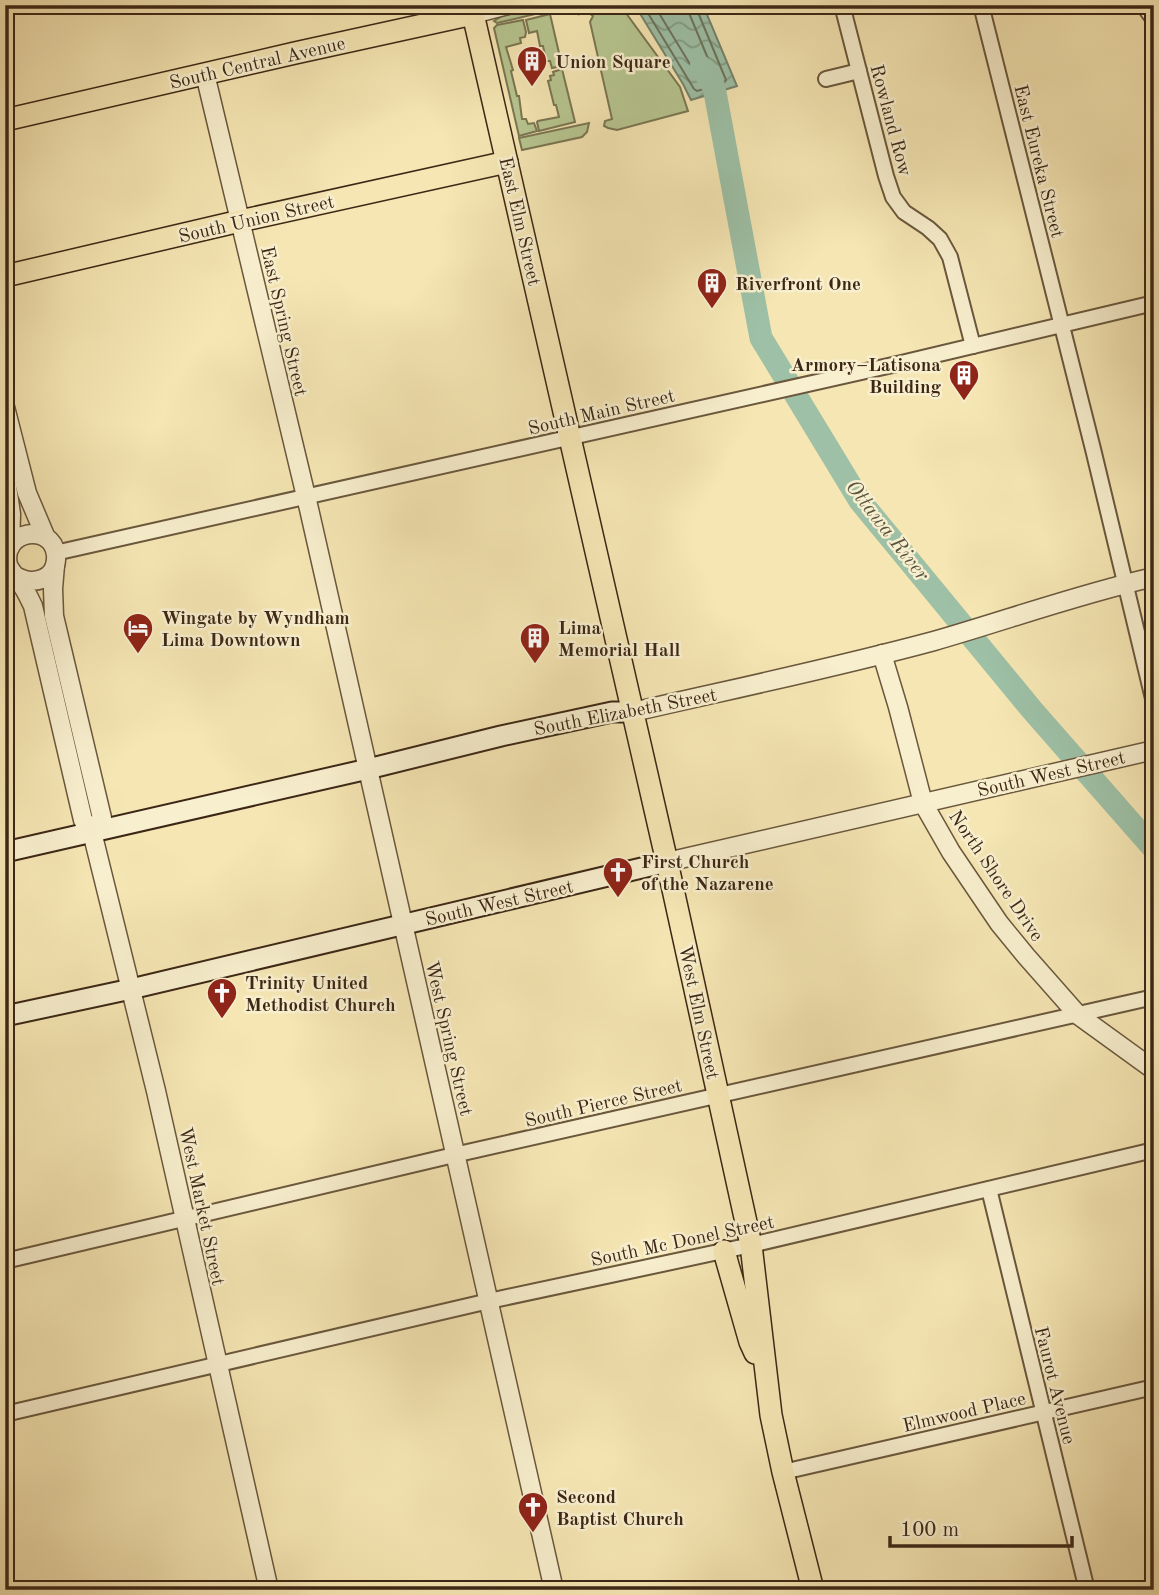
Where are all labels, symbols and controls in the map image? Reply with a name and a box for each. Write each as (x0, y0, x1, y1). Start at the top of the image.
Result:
street label: South Central Avenue (168, 35, 347, 94)
building icon: Union Square (515, 44, 549, 88)
place label: Union Square (555, 54, 671, 73)
street label: Rowland Row (866, 63, 914, 179)
street label: East Eureka Street (1009, 83, 1066, 240)
street label: East Elm Street (494, 155, 543, 288)
street label: South Union Street (177, 193, 336, 248)
street label: East Spring Street (256, 245, 309, 398)
building icon: Riverfront One (695, 266, 729, 310)
place label: Riverfront One (735, 276, 861, 295)
place label: Armory–Latisona Building (791, 357, 941, 398)
building icon: Armory–Latisona Building (947, 358, 981, 402)
street label: South Main Street (526, 387, 677, 440)
water label: Ottawa River (841, 477, 933, 586)
place label: Wingate by Wyndham Lima Downtown (161, 610, 350, 651)
hotel icon: Wingate by Wyndham Lima Downtown (121, 611, 155, 655)
place label: Lima Memorial Hall (558, 620, 681, 661)
building icon: Lima Memorial Hall (518, 621, 552, 665)
street label: South Elizabeth Street (532, 686, 719, 741)
street label: South West Street (976, 749, 1127, 802)
street label: North Shore Drive (944, 808, 1046, 945)
place label: First Church of the Nazarene (641, 854, 774, 895)
church icon: First Church of the Nazarene (601, 855, 635, 899)
street label: South West Street (424, 878, 575, 931)
street label: West Elm Street (674, 944, 721, 1081)
street label: West Spring Street (421, 959, 475, 1118)
place label: Trinity United Methodist Church (245, 975, 396, 1016)
church icon: Trinity United Methodist Church (205, 976, 239, 1020)
street label: South Pierce Street (523, 1077, 684, 1132)
street label: West Market Street (174, 1126, 227, 1287)
street label: South Mc Donel Street (589, 1214, 776, 1271)
street label: Faurot Avenue (1030, 1325, 1077, 1446)
street label: Elmwood Place (901, 1390, 1028, 1437)
place label: Second Baptist Church (556, 1489, 684, 1530)
church icon: Second Baptist Church (516, 1490, 550, 1534)
scale bar (890, 1504, 1072, 1548)
text: 100 m (900, 1520, 959, 1541)

